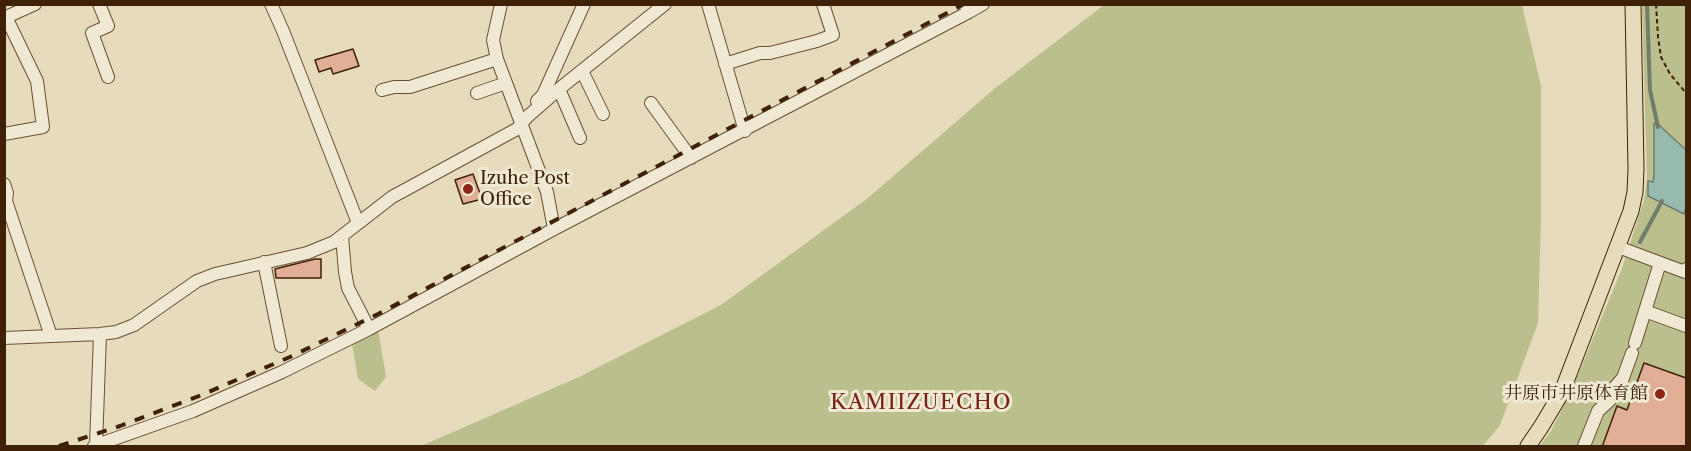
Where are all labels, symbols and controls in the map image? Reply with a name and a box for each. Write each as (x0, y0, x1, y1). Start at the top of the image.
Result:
place label: Izuhe Post Office (480, 168, 570, 210)
marker: Izuhe Post Office (461, 182, 475, 196)
place label: 井原市井原体育館 (1504, 383, 1648, 405)
marker: 井原市井原体育館 (1653, 387, 1667, 401)
district label: KAMIIZUECHO (830, 390, 1012, 416)

